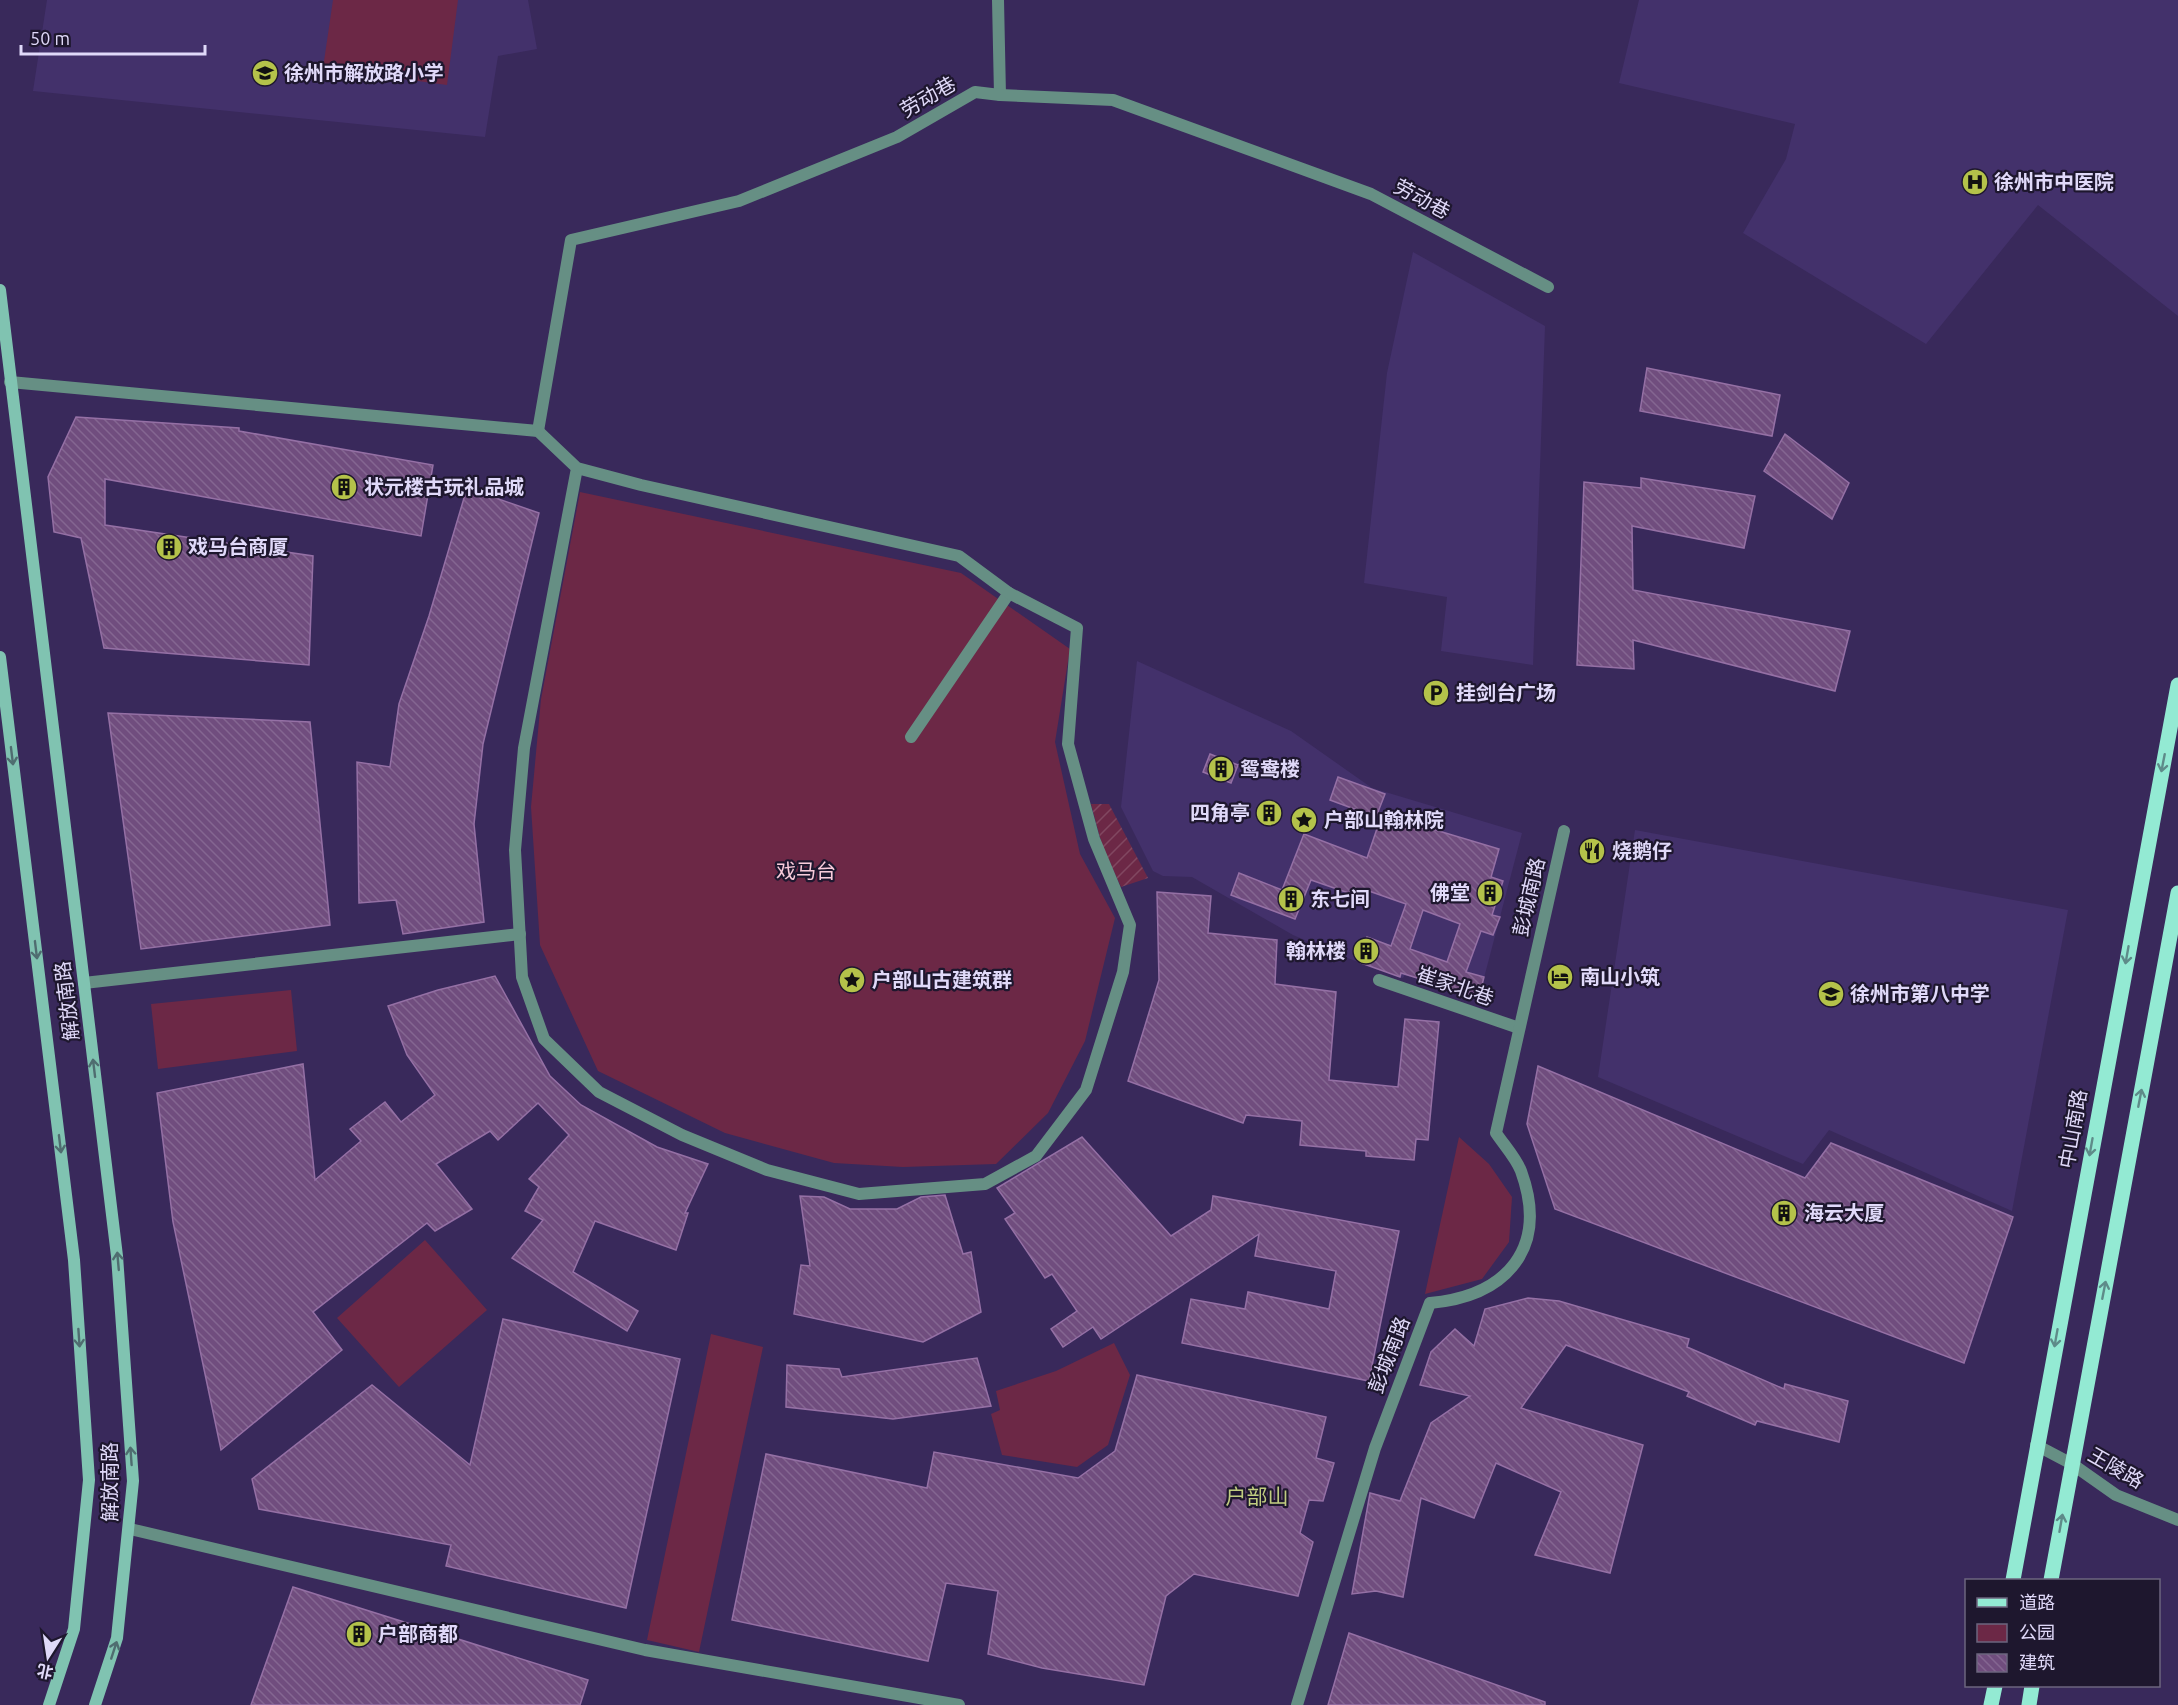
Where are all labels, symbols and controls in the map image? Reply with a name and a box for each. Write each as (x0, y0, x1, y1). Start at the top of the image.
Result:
scale bar (21, 18, 206, 56)
text: 50 m (30, 28, 70, 48)
school or university icon: 徐州市解放路小学 (250, 58, 280, 88)
place label: 徐州市解放路小学 (284, 61, 444, 84)
street label: 劳动巷 (896, 72, 959, 122)
hospital icon: 徐州市中医院 (1960, 167, 1990, 197)
place label: 徐州市中医院 (1994, 170, 2114, 193)
street label: 劳动巷 (1390, 174, 1454, 223)
building icon: 状元楼古玩礼品城 (329, 472, 359, 502)
place label: 状元楼古玩礼品城 (364, 475, 524, 498)
building icon: 戏马台商厦 (154, 532, 184, 562)
place label: 戏马台商厦 (188, 535, 288, 558)
parking icon: 挂剑台广场 (1421, 678, 1451, 708)
place label: 挂剑台广场 (1456, 681, 1556, 704)
one-way arrow (7, 746, 18, 766)
one-way arrow (2157, 753, 2168, 773)
building icon: 鸳鸯楼 (1206, 754, 1236, 784)
place label: 鸳鸯楼 (1240, 757, 1300, 780)
building icon: 四角亭 (1254, 798, 1284, 828)
place label: 四角亭 (1190, 801, 1250, 824)
place icon: 户部山翰林院 (1289, 805, 1319, 835)
place label: 户部山翰林院 (1324, 808, 1444, 831)
restaurant icon: 烧鹅仔 (1577, 836, 1607, 866)
place label: 烧鹅仔 (1612, 839, 1672, 862)
street label: 彭城南路 (1508, 855, 1549, 938)
park label: 戏马台 (776, 859, 836, 882)
building icon: 佛堂 (1475, 878, 1505, 908)
place label: 佛堂 (1430, 881, 1470, 904)
building icon: 东七间 (1276, 884, 1306, 914)
place label: 东七间 (1310, 887, 1370, 910)
building icon: 翰林楼 (1351, 936, 1381, 966)
place label: 翰林楼 (1286, 939, 1346, 962)
one-way arrow (31, 940, 42, 959)
one-way arrow (2121, 945, 2132, 964)
street label: 解放南路 (50, 960, 83, 1042)
street label: 崔家北巷 (1414, 962, 1497, 1009)
hotel icon: 南山小筑 (1545, 962, 1575, 992)
place icon: 户部山古建筑群 (837, 965, 867, 995)
place label: 南山小筑 (1580, 965, 1660, 988)
place label: 户部山古建筑群 (872, 968, 1012, 991)
school or university icon: 徐州市第八中学 (1816, 979, 1846, 1009)
place label: 徐州市第八中学 (1850, 982, 1990, 1005)
one-way arrow (89, 1058, 100, 1078)
street label: 中山南路 (2054, 1088, 2091, 1170)
one-way arrow (2135, 1089, 2146, 1108)
one-way arrow (54, 1133, 65, 1153)
one-way arrow (2085, 1136, 2096, 1156)
building icon: 海云大厦 (1769, 1198, 1799, 1228)
place label: 海云大厦 (1804, 1201, 1884, 1224)
one-way arrow (112, 1252, 123, 1272)
one-way arrow (2099, 1281, 2110, 1300)
street label: 彭城南路 (1363, 1313, 1414, 1396)
one-way arrow (74, 1327, 85, 1347)
one-way arrow (2050, 1328, 2061, 1348)
street label: 解放南路 (98, 1442, 121, 1522)
street label: 王陵路 (2085, 1443, 2148, 1493)
one-way arrow (126, 1447, 137, 1466)
district label: 户部山 (1226, 1484, 1289, 1508)
one-way arrow (2056, 1514, 2067, 1533)
legend (1965, 1579, 2160, 1687)
text: 道路 (2019, 1592, 2055, 1612)
building icon: 户部商都 (344, 1619, 374, 1649)
place label: 户部商都 (378, 1622, 458, 1645)
text: 公园 (2019, 1622, 2055, 1642)
north arrow (18, 1627, 78, 1687)
one-way arrow (109, 1641, 120, 1659)
text: 建筑 (2019, 1652, 2055, 1672)
text: 北 (35, 1661, 55, 1682)

